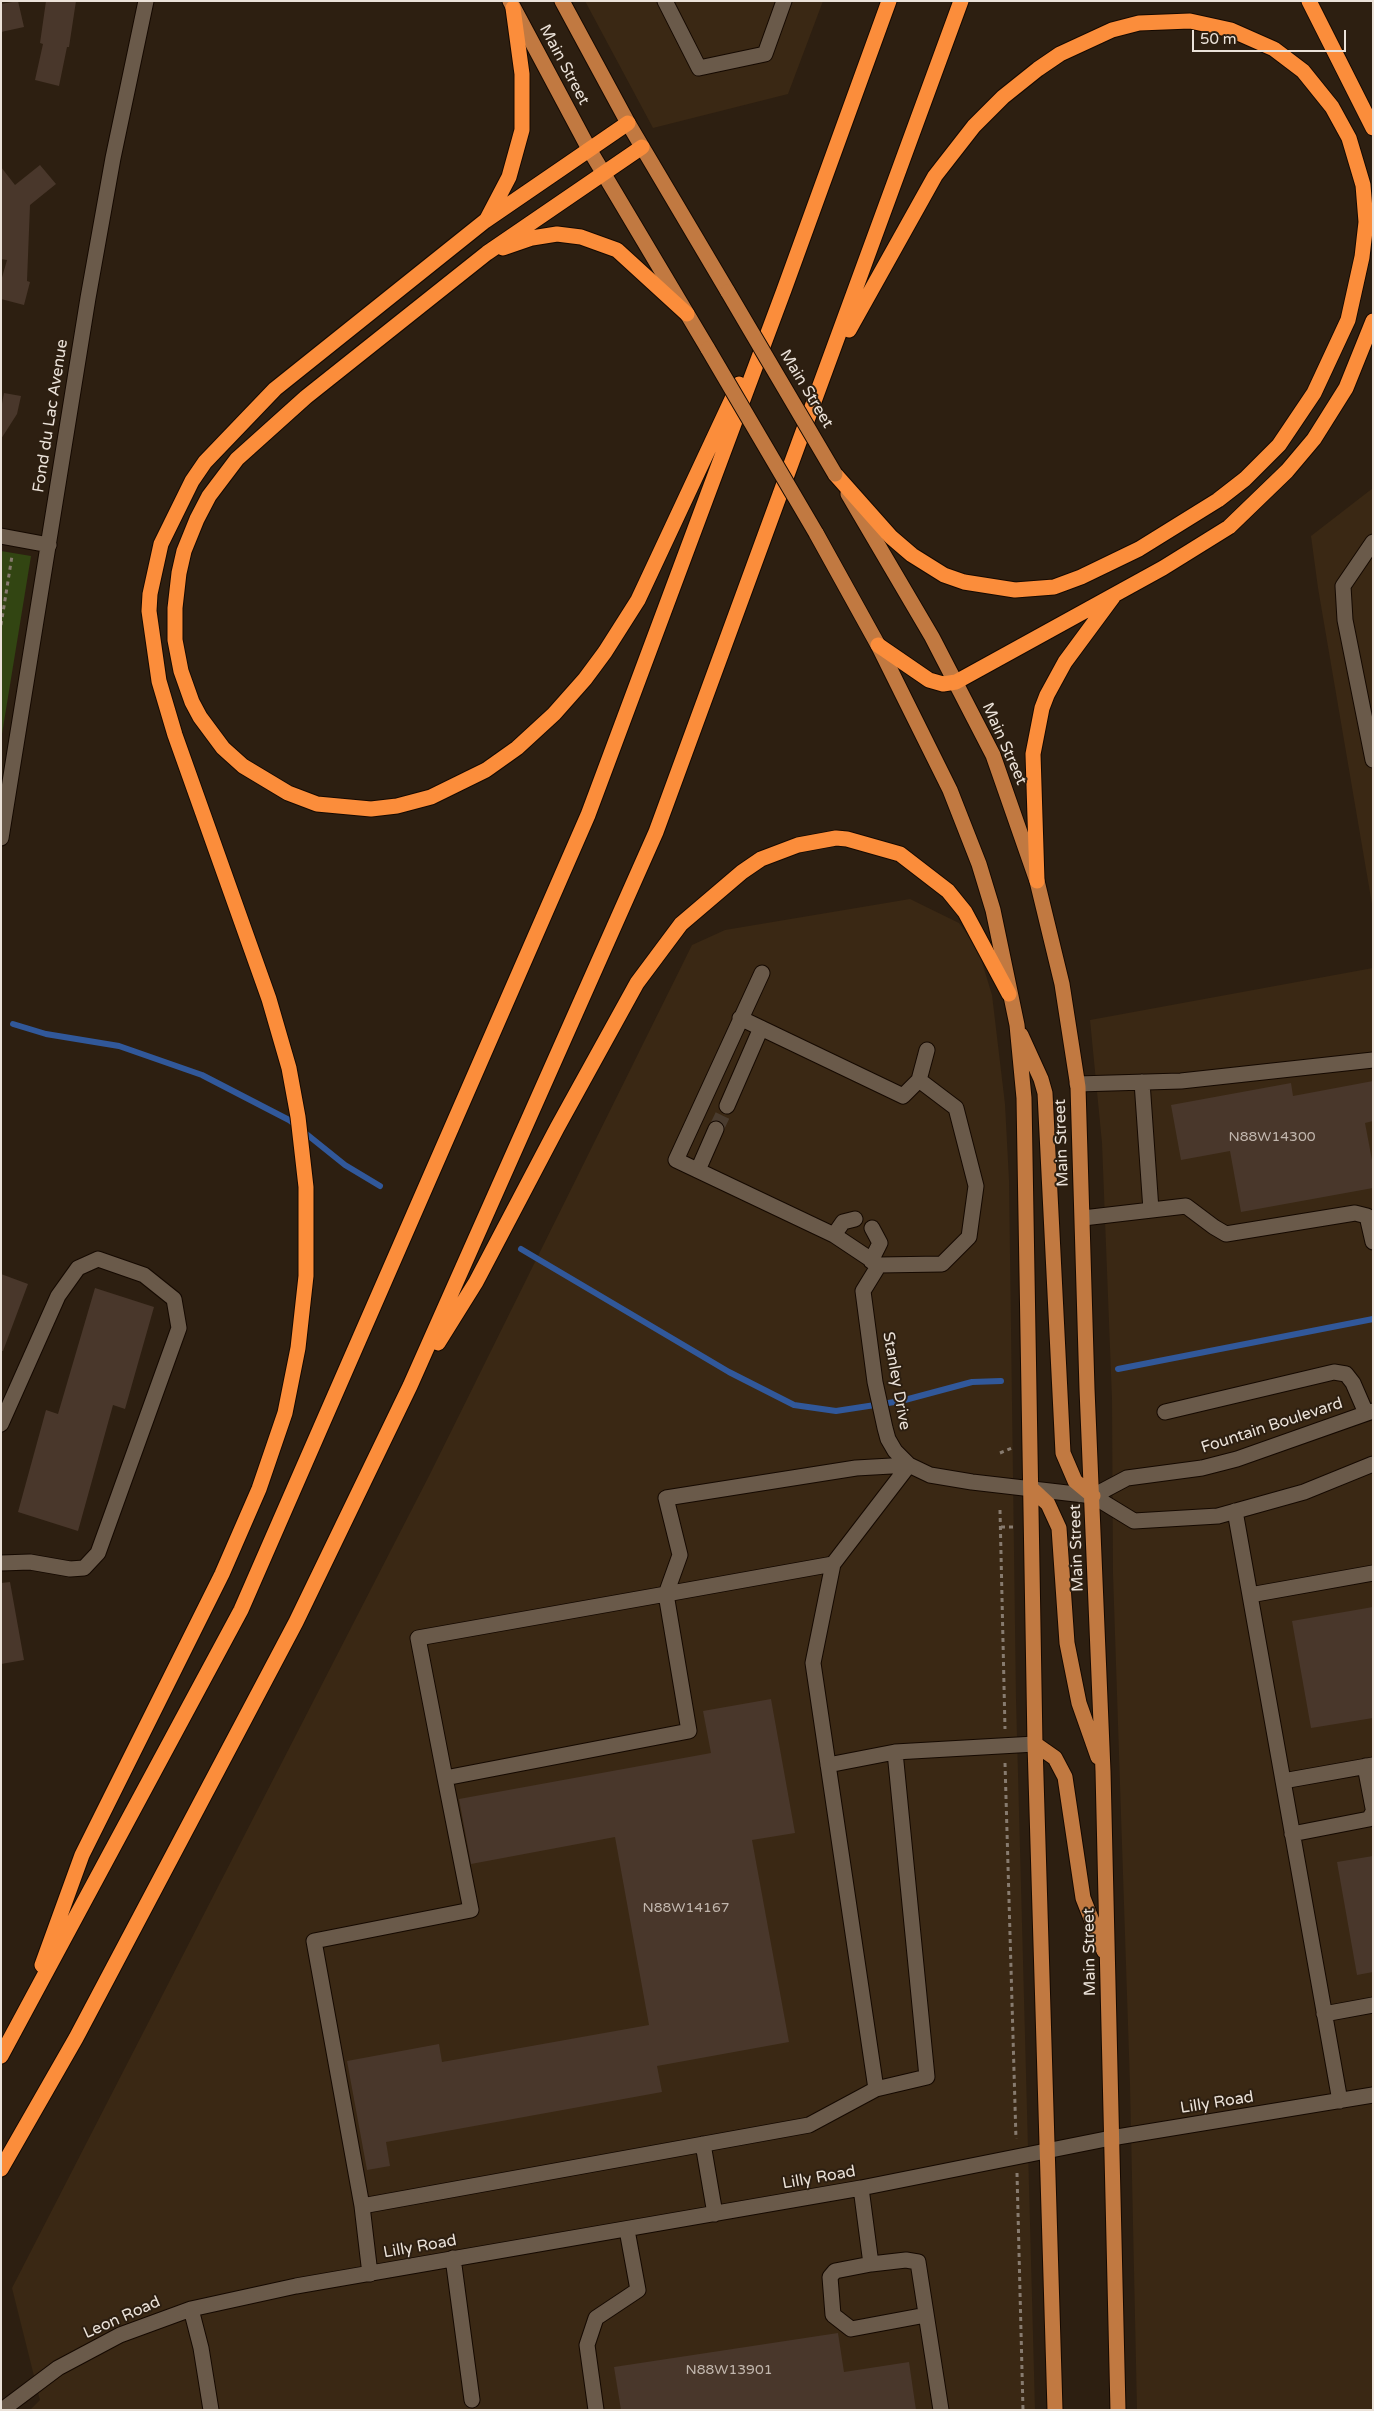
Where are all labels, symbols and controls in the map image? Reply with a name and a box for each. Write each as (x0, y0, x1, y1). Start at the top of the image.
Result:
scale bar (1194, 20, 1348, 52)
street label: Main Street (535, 22, 593, 108)
text: 50 m (1200, 30, 1237, 48)
street label: Fond du Lac Avenue (29, 338, 73, 494)
street label: Main Street (775, 346, 837, 432)
street label: Main Street (977, 700, 1031, 788)
street label: Main Street (1051, 1099, 1073, 1187)
house number: N88W14300 (1229, 1129, 1315, 1145)
street label: Stanley Drive (878, 1330, 914, 1432)
street label: Fountain Boulevard (1199, 1394, 1345, 1458)
street label: Main Street (1066, 1504, 1088, 1592)
house number: N88W14167 (643, 1900, 729, 1916)
street label: Main Street (1080, 1908, 1100, 1996)
street label: Lilly Road (1179, 2088, 1255, 2118)
street label: Lilly Road (781, 2162, 857, 2194)
street label: Lilly Road (382, 2231, 458, 2263)
street label: Leon Road (81, 2293, 163, 2343)
house number: N88W13901 (686, 2362, 772, 2378)

